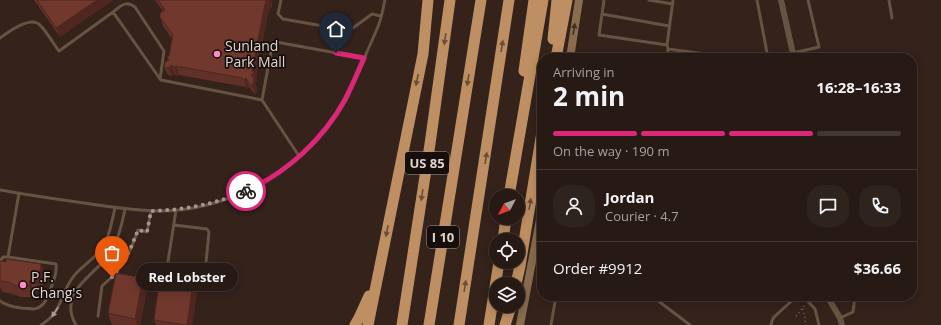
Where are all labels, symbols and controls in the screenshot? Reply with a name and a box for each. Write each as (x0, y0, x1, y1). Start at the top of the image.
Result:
pin (319, 12, 353, 53)
icon: home (325, 18, 347, 40)
one-way arrow (571, 23, 577, 35)
one-way arrow (442, 33, 448, 45)
place label: Sunland Park Mall (225, 36, 285, 71)
one-way arrow (500, 40, 506, 52)
marker: Sunland Park Mall (212, 49, 222, 59)
text: Arriving in (553, 63, 615, 81)
one-way arrow (414, 74, 420, 86)
one-way arrow (465, 74, 471, 86)
text: 16:28–16:33 (816, 77, 901, 97)
text: 2 min (553, 78, 625, 114)
text: On the way · 190 m (553, 142, 669, 160)
road number: US 85 (405, 152, 449, 174)
one-way arrow (483, 152, 489, 164)
courier (226, 171, 266, 211)
icon: bike (235, 180, 257, 202)
button: person (553, 185, 595, 227)
button: chat (807, 185, 849, 227)
button: phone (859, 185, 901, 227)
text: Jordan (605, 187, 654, 207)
one-way arrow (419, 189, 425, 201)
north arrow (489, 189, 525, 225)
map controls (489, 189, 525, 313)
one-way arrow (527, 198, 533, 210)
text: Courier · 4.7 (605, 207, 679, 225)
one-way arrow (383, 225, 389, 237)
road number: I 10 (427, 226, 459, 248)
button: locate (489, 233, 525, 269)
pin (95, 236, 129, 277)
icon: bag (101, 242, 123, 264)
text: Order #9912 (553, 258, 642, 278)
text: $36.66 (854, 258, 901, 278)
callout: Red Lobster (136, 263, 238, 291)
place label: P.F. Chang's (31, 267, 82, 302)
text: Red Lobster (148, 268, 226, 286)
button: layers (489, 277, 525, 313)
marker: P.F. Chang's (18, 280, 28, 290)
one-way arrow (462, 280, 468, 293)
one-way arrow (51, 306, 59, 317)

